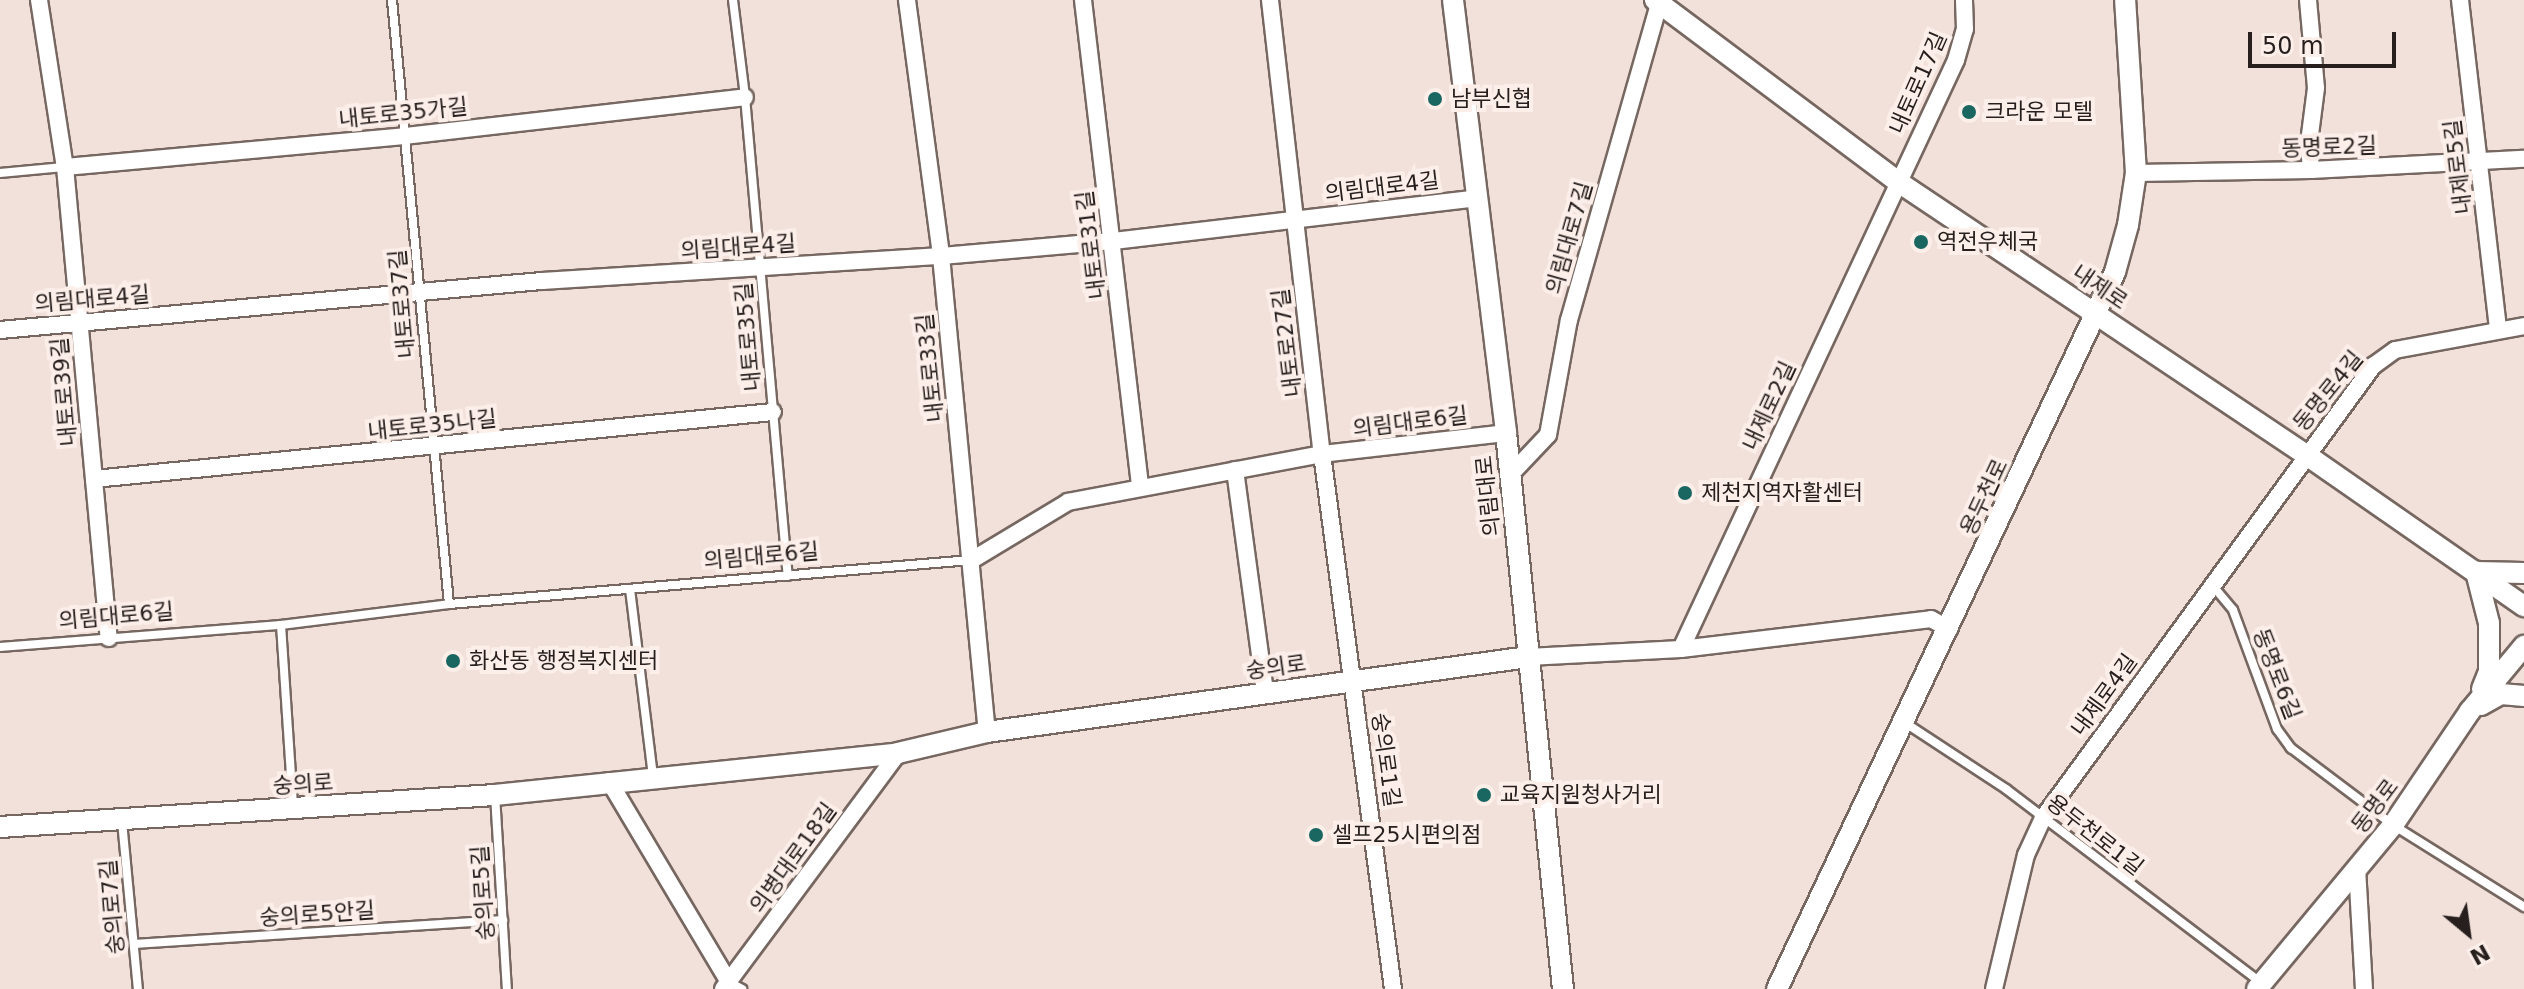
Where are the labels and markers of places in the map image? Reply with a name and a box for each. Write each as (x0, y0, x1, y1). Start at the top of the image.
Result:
place label: 남부신협 (1451, 86, 1532, 112)
marker: 남부신협 (1426, 90, 1444, 108)
place label: 크라운 모텔 (1985, 99, 2093, 125)
marker: 크라운 모텔 (1960, 103, 1978, 121)
place label: 역전우체국 (1937, 229, 2038, 255)
marker: 역전우체국 (1912, 233, 1930, 251)
place label: 제천지역자활센터 (1701, 480, 1863, 506)
marker: 제천지역자활센터 (1676, 484, 1694, 502)
place label: 화산동 행정복지센터 (469, 648, 658, 674)
marker: 화산동 행정복지센터 (444, 652, 462, 670)
place label: 교육지원청사거리 (1500, 782, 1662, 808)
marker: 교육지원청사거리 (1475, 786, 1493, 804)
place label: 셀프25시편의점 (1332, 822, 1481, 848)
marker: 셀프25시편의점 (1307, 826, 1325, 844)

